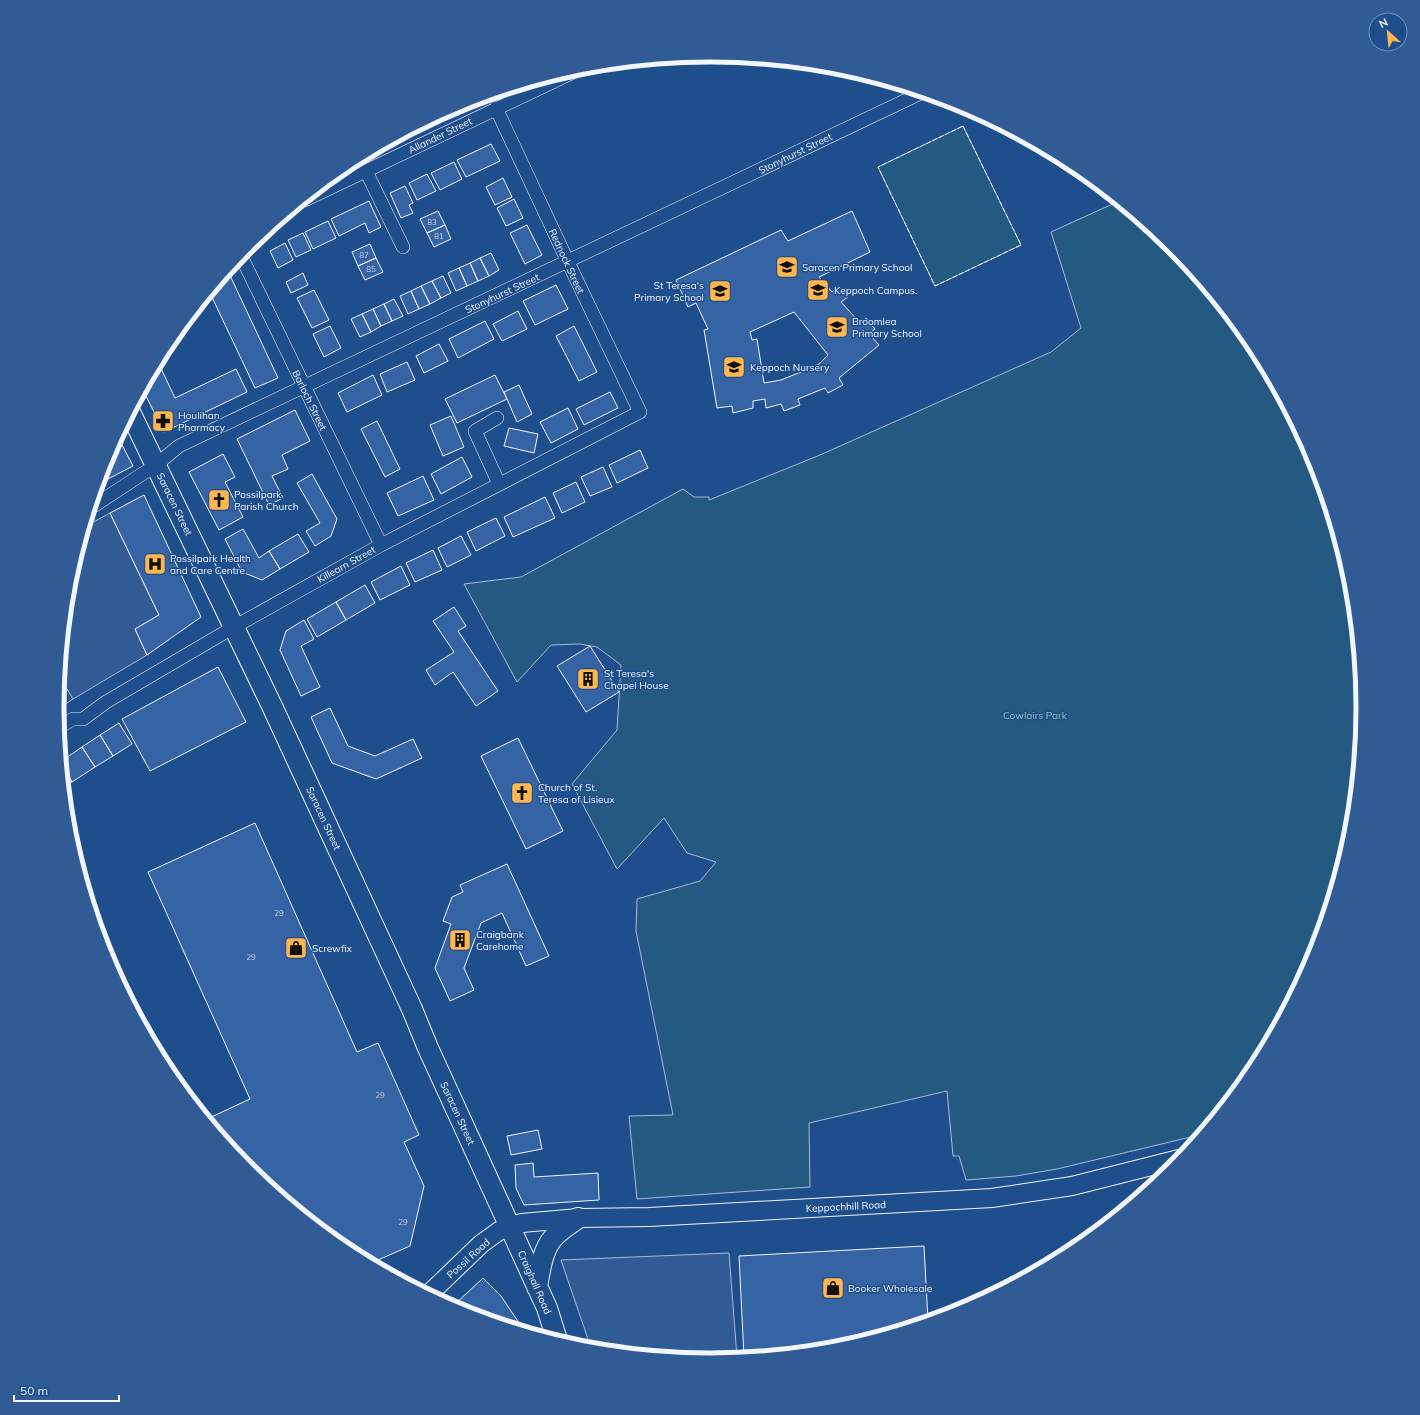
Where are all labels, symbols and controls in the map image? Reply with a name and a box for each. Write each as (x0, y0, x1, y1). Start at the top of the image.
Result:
north arrow (1368, 12, 1408, 52)
text: N (1377, 15, 1390, 31)
street label: Allander Street (406, 114, 475, 156)
street label: Stonyhurst Street (756, 130, 835, 177)
house number: 83 (427, 217, 437, 227)
street label: Rednock Street (546, 227, 587, 296)
house number: 81 (434, 231, 444, 241)
house number: 87 (359, 250, 369, 260)
school or university icon: Saracen Primary School (774, 254, 800, 280)
place label: Saracen Primary School (802, 261, 912, 274)
house number: 85 (366, 264, 376, 274)
street label: Stonyhurst Street (463, 270, 542, 316)
school or university icon: Keppoch Campus. (805, 277, 831, 303)
school or university icon: St Teresa's Primary School (707, 278, 733, 304)
place label: St Teresa's Primary School (634, 279, 704, 304)
place label: Keppoch Campus. (834, 284, 917, 297)
school or university icon: Broomlea Primary School (824, 314, 850, 340)
place label: Broomlea Primary School (852, 315, 922, 340)
school or university icon: Keppoch Nursery (721, 354, 747, 380)
place label: Keppoch Nursery (750, 361, 830, 374)
street label: Barloch Street (289, 368, 330, 433)
pharmacy icon: Houlihan Pharmacy (150, 408, 176, 434)
place label: Houlihan Pharmacy (178, 409, 226, 434)
street label: Saracen Street (154, 471, 196, 538)
church icon: Possilpark Parish Church (206, 487, 232, 513)
place label: Possilpark Parish Church (234, 488, 299, 513)
street label: Killearn Street (315, 543, 378, 586)
hospital icon: Possilpark Health and Care Centre (142, 551, 168, 577)
place label: Possilpark Health and Care Centre (170, 552, 251, 577)
building icon: St Teresa's Chapel House (575, 666, 601, 692)
place label: St Teresa's Chapel House (604, 667, 669, 692)
park label: Cowlairs Park (1003, 709, 1068, 722)
church icon: Church of St. Teresa of Lisieux (509, 780, 535, 806)
place label: Church of St. Teresa of Lisieux (538, 781, 615, 806)
street label: Saracen Street (303, 785, 344, 852)
house number: 29 (274, 908, 284, 918)
building icon: Craigbank Carehome (447, 927, 473, 953)
place label: Craigbank Carehome (476, 928, 525, 953)
shop icon: Screwfix (283, 935, 309, 961)
place label: Screwfix (312, 942, 353, 955)
house number: 29 (246, 952, 256, 962)
street label: Saracen Street (437, 1080, 478, 1147)
house number: 29 (375, 1090, 385, 1100)
street label: Keppochhill Road (806, 1198, 886, 1215)
house number: 29 (398, 1217, 408, 1227)
street label: Possil Road (444, 1236, 493, 1281)
street label: Craighall Road (515, 1248, 554, 1316)
shop icon: Booker Wholesale (820, 1275, 846, 1301)
place label: Booker Wholesale (848, 1282, 932, 1295)
scale bar (14, 1377, 119, 1403)
text: 50 m (20, 1383, 48, 1398)

